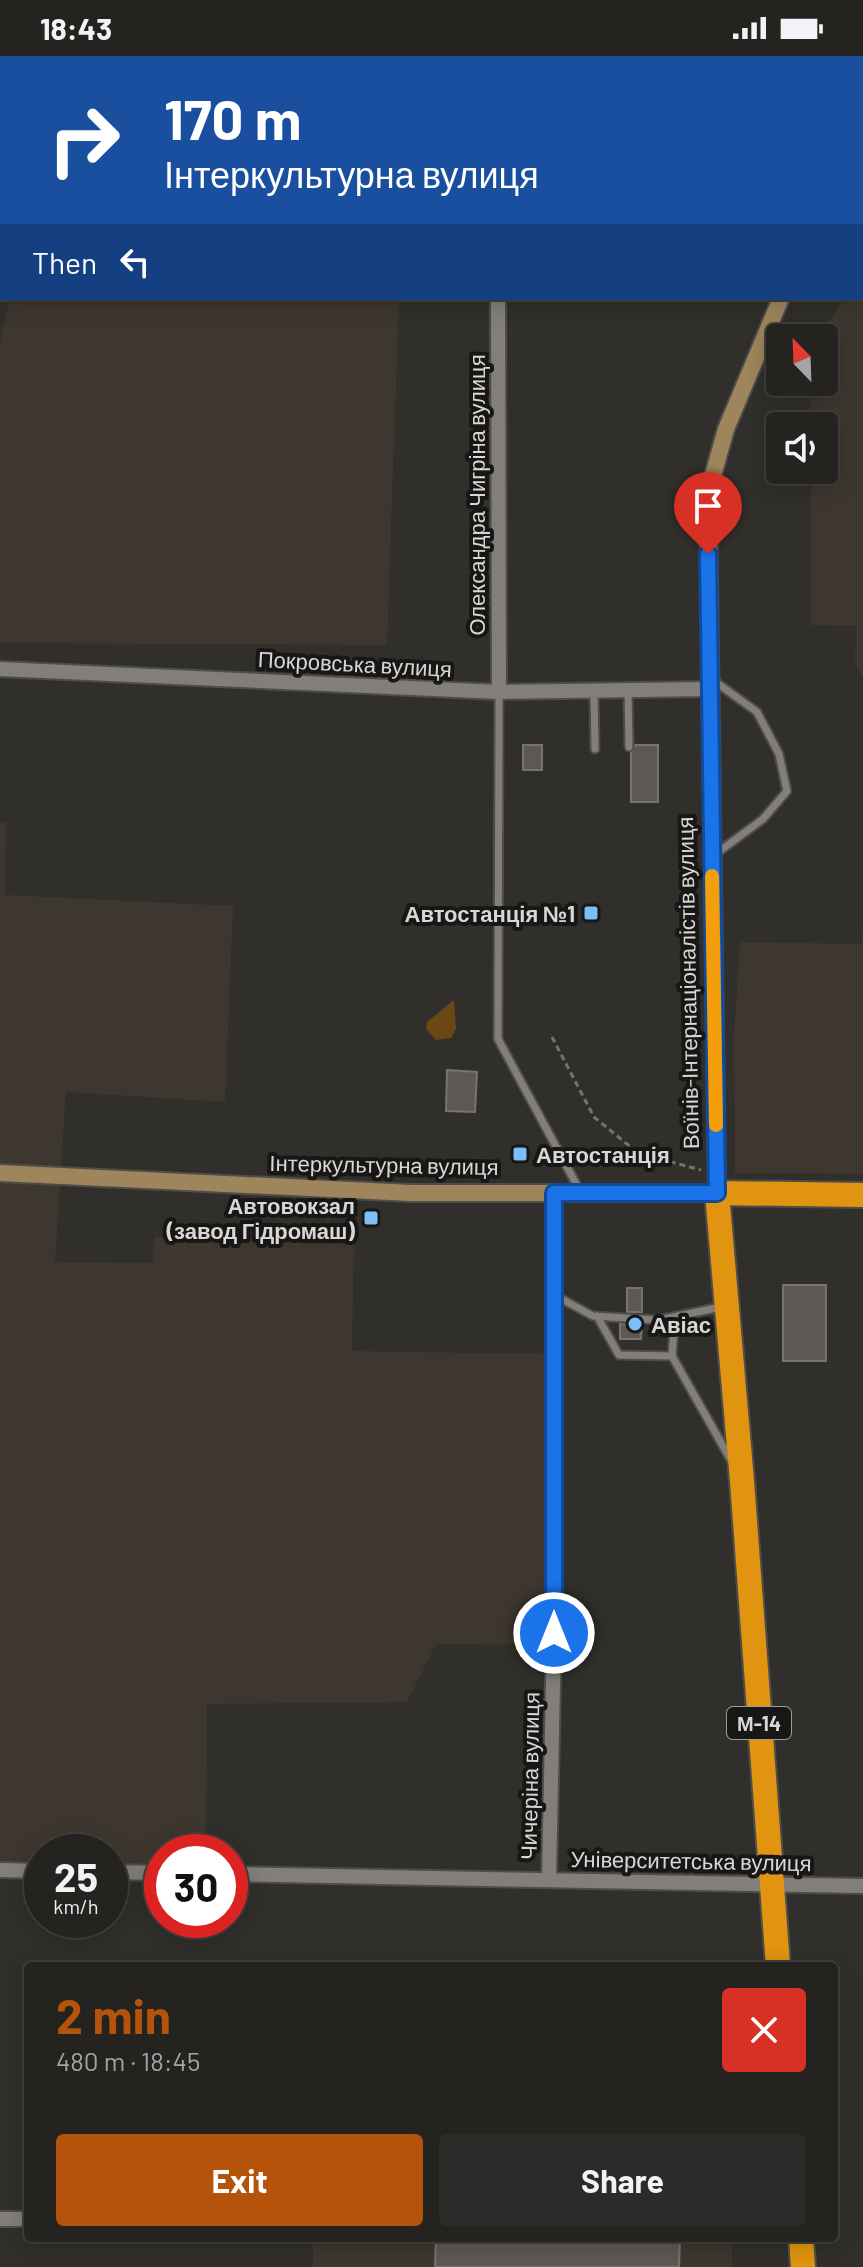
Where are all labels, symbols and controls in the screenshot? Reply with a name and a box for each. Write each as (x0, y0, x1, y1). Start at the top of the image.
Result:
text: 18:43 (40, 10, 112, 46)
text: 170 m (164, 84, 301, 151)
icon: right (32, 88, 136, 192)
text: Інтеркультурна вулиця (164, 152, 539, 195)
icon: left (113, 240, 157, 284)
text: Then (32, 244, 97, 280)
north arrow (766, 324, 838, 396)
map controls (766, 324, 838, 484)
street label: Олександра Чигріна вулиця (463, 354, 490, 636)
button: sound (766, 412, 838, 484)
pin (674, 472, 742, 554)
icon: arrive (686, 484, 730, 528)
street label: Покровська вулиця (257, 645, 453, 682)
street label: Воїнів-Інтернаціоналістів вулиця (671, 816, 704, 1150)
place label: Автостанція №1 (405, 900, 575, 927)
marker: Автостанція №1 (582, 904, 600, 922)
place label: Автостанція (536, 1141, 670, 1168)
marker: Автостанція (511, 1145, 529, 1163)
street label: Інтеркультурна вулиця (269, 1149, 499, 1180)
place label: Автовокзал (завод Гідромаш) (165, 1192, 355, 1244)
marker: Автовокзал (завод Гідромаш) (362, 1209, 380, 1227)
place label: Авіас (651, 1311, 711, 1337)
marker: Авіас (626, 1315, 644, 1333)
position arrow (512, 1591, 596, 1675)
street label: Чичеріна вулиця (515, 1692, 544, 1860)
road number: М-14 (727, 1707, 791, 1739)
speed limit sign: 30 (144, 1834, 248, 1938)
street label: Університетська вулиця (570, 1845, 812, 1876)
text: 25 (54, 1852, 98, 1900)
text: km/h (53, 1894, 99, 1918)
text: 2 min (56, 1986, 171, 2044)
button: close (722, 1988, 806, 2072)
text: 480 m · 18:45 (56, 2045, 200, 2076)
button: Exit (56, 2134, 423, 2226)
button: Share (439, 2134, 806, 2226)

